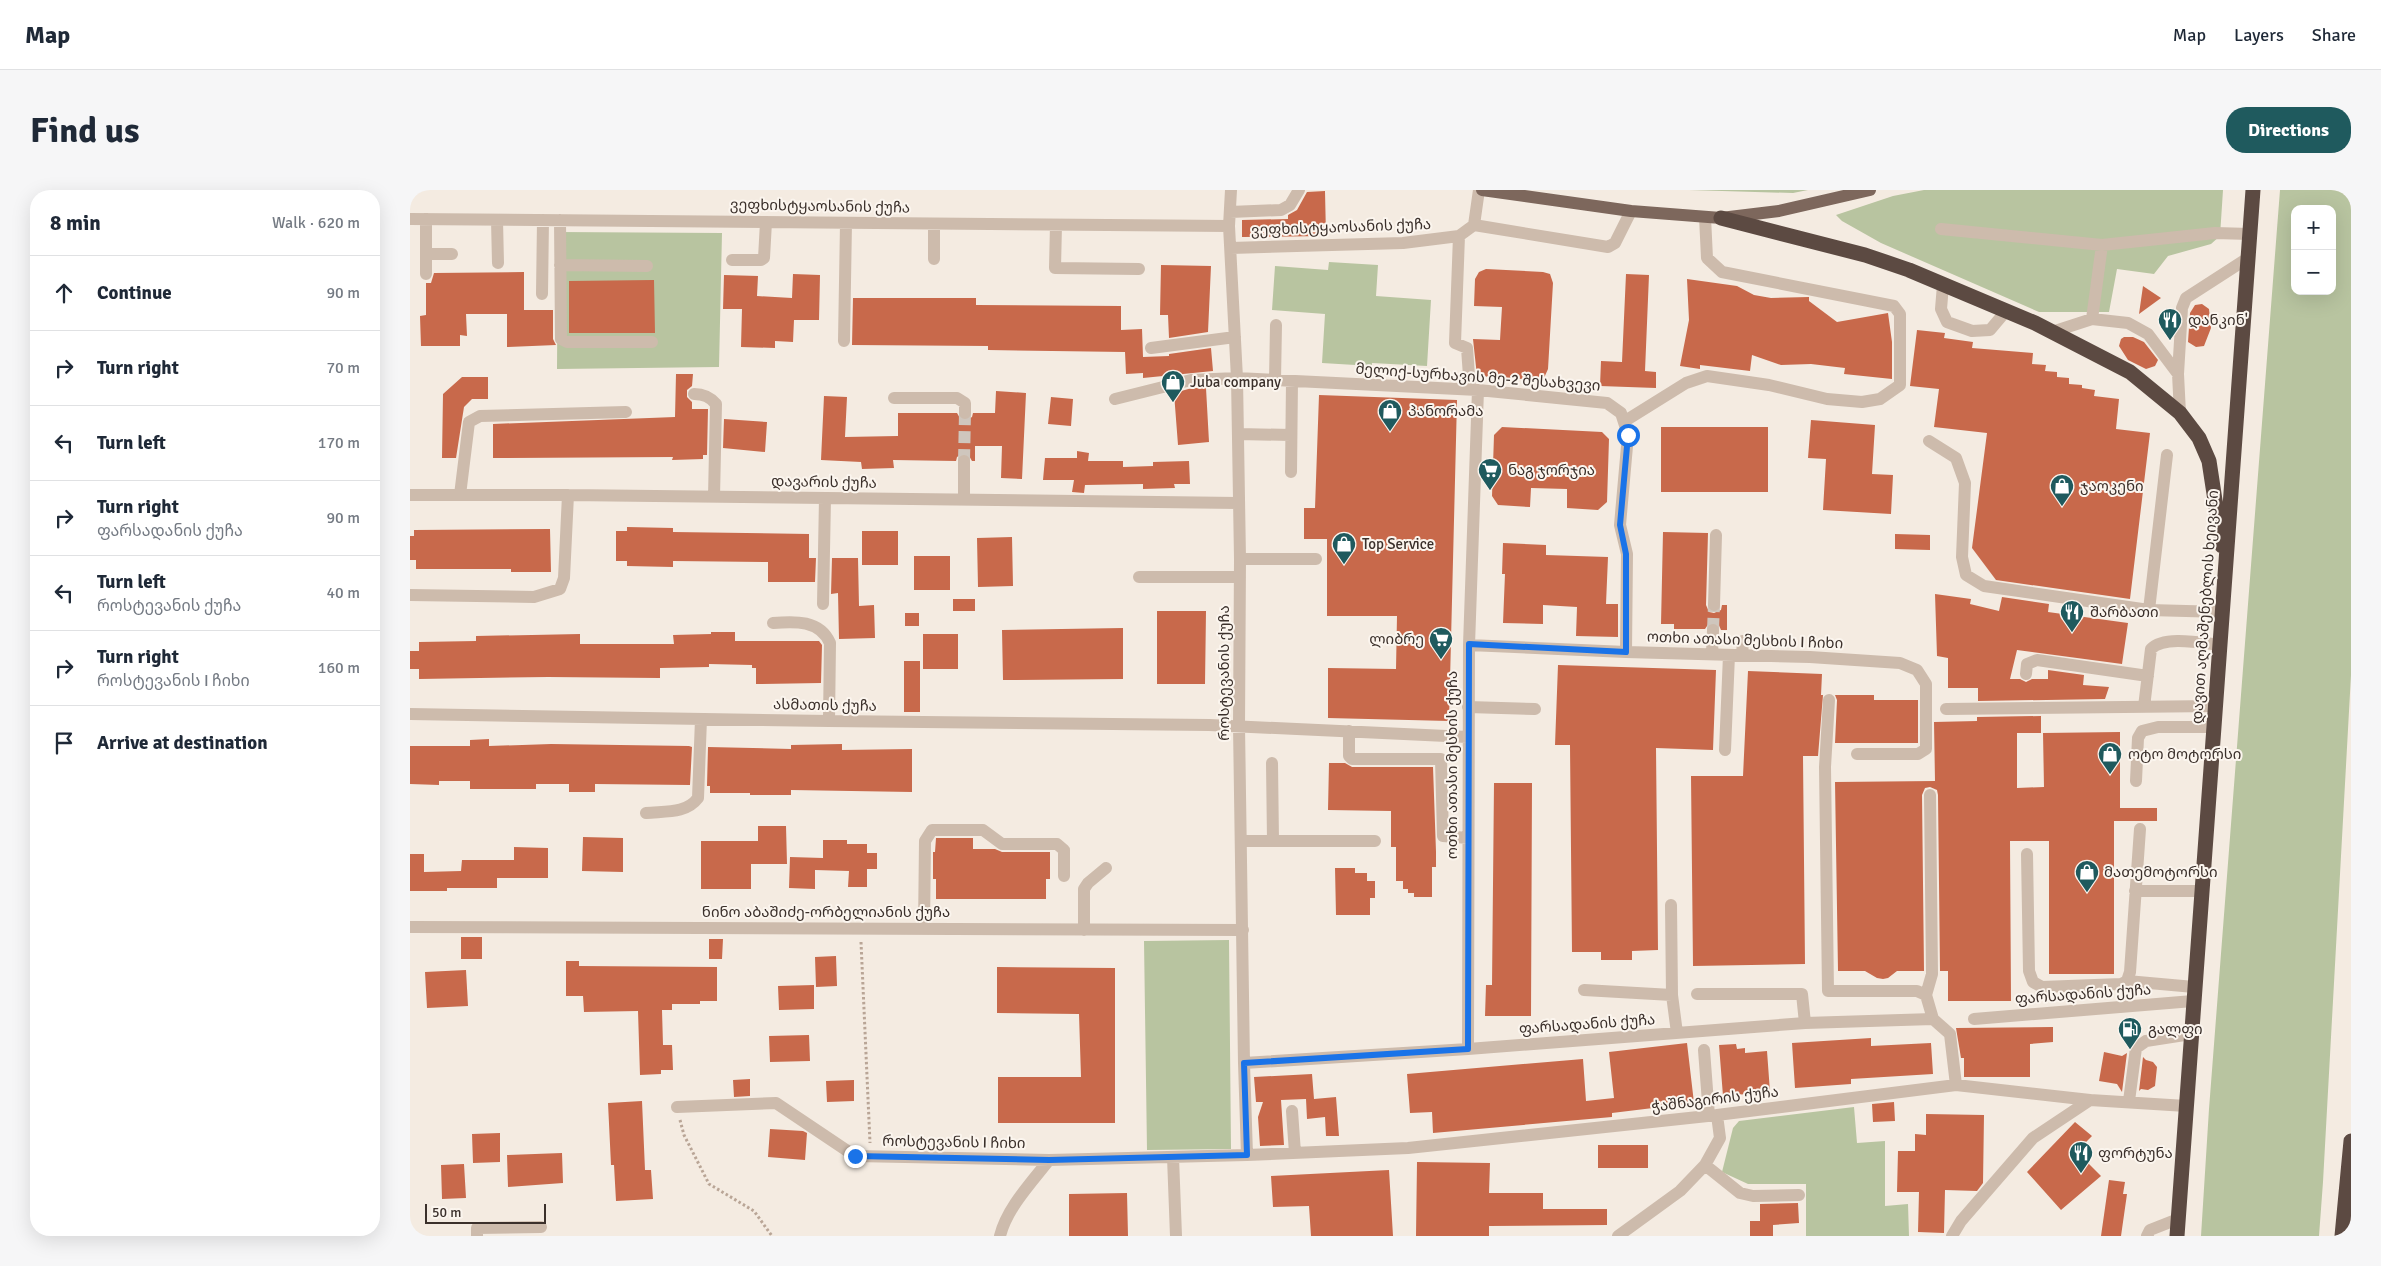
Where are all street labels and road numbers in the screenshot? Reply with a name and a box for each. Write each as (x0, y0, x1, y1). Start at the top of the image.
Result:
street label: ვეფხისტყაოსანის ქუჩა (730, 195, 910, 217)
street label: ვეფხისტყაოსანის ქუჩა (1251, 215, 1431, 239)
street label: მელიქ-სურხავის მე-2 შესახვევი (1355, 359, 1601, 395)
street label: დავარის ქუჩა (771, 472, 877, 492)
street label: დავით აღმაშენებლის ხეივანი (2188, 489, 2222, 725)
street label: როსტევანის ქუჩა (1215, 605, 1233, 741)
street label: ოთხი ათასი მესხის I ჩიხი (1647, 628, 1843, 652)
street label: ოთხი ათასი მესხის ქუჩა (1443, 671, 1461, 859)
street label: ასმათის ქუჩა (773, 695, 877, 715)
street label: ნინო აბაშიძე-ორბელიანის ქუჩა (702, 903, 950, 921)
street label: ფარსადანის ქუჩა (2014, 980, 2152, 1008)
street label: ფარსადანის ქუჩა (1518, 1010, 1656, 1038)
street label: ჭაშნაგირის ქუჩა (1650, 1082, 1780, 1116)
street label: როსტევანის I ჩიხი (882, 1132, 1026, 1152)

